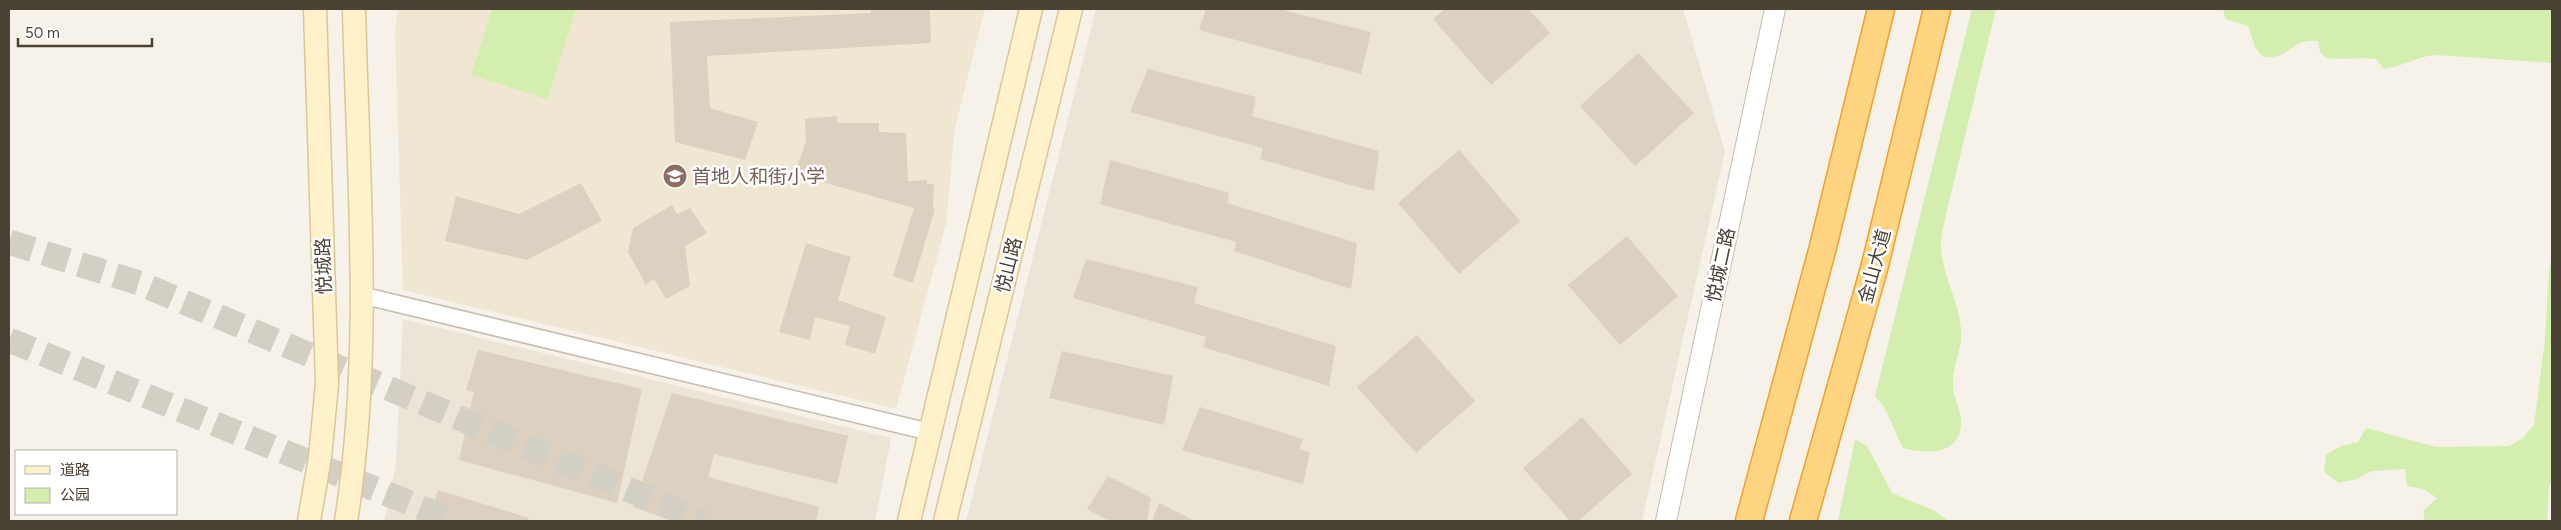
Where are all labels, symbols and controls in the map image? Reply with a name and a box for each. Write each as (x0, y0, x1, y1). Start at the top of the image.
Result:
scale bar (18, 15, 151, 47)
text: 50 m (25, 24, 60, 42)
school or university icon: 首地人和街小学 (662, 163, 688, 189)
place label: 首地人和街小学 (692, 165, 825, 188)
street label: 悦城二路 (1701, 226, 1740, 305)
street label: 金山大道 (1854, 226, 1895, 306)
street label: 悦山路 (990, 235, 1027, 296)
street label: 悦城路 (311, 237, 336, 295)
legend (15, 450, 178, 515)
text: 道路 (60, 461, 90, 479)
text: 公园 (60, 486, 90, 504)

